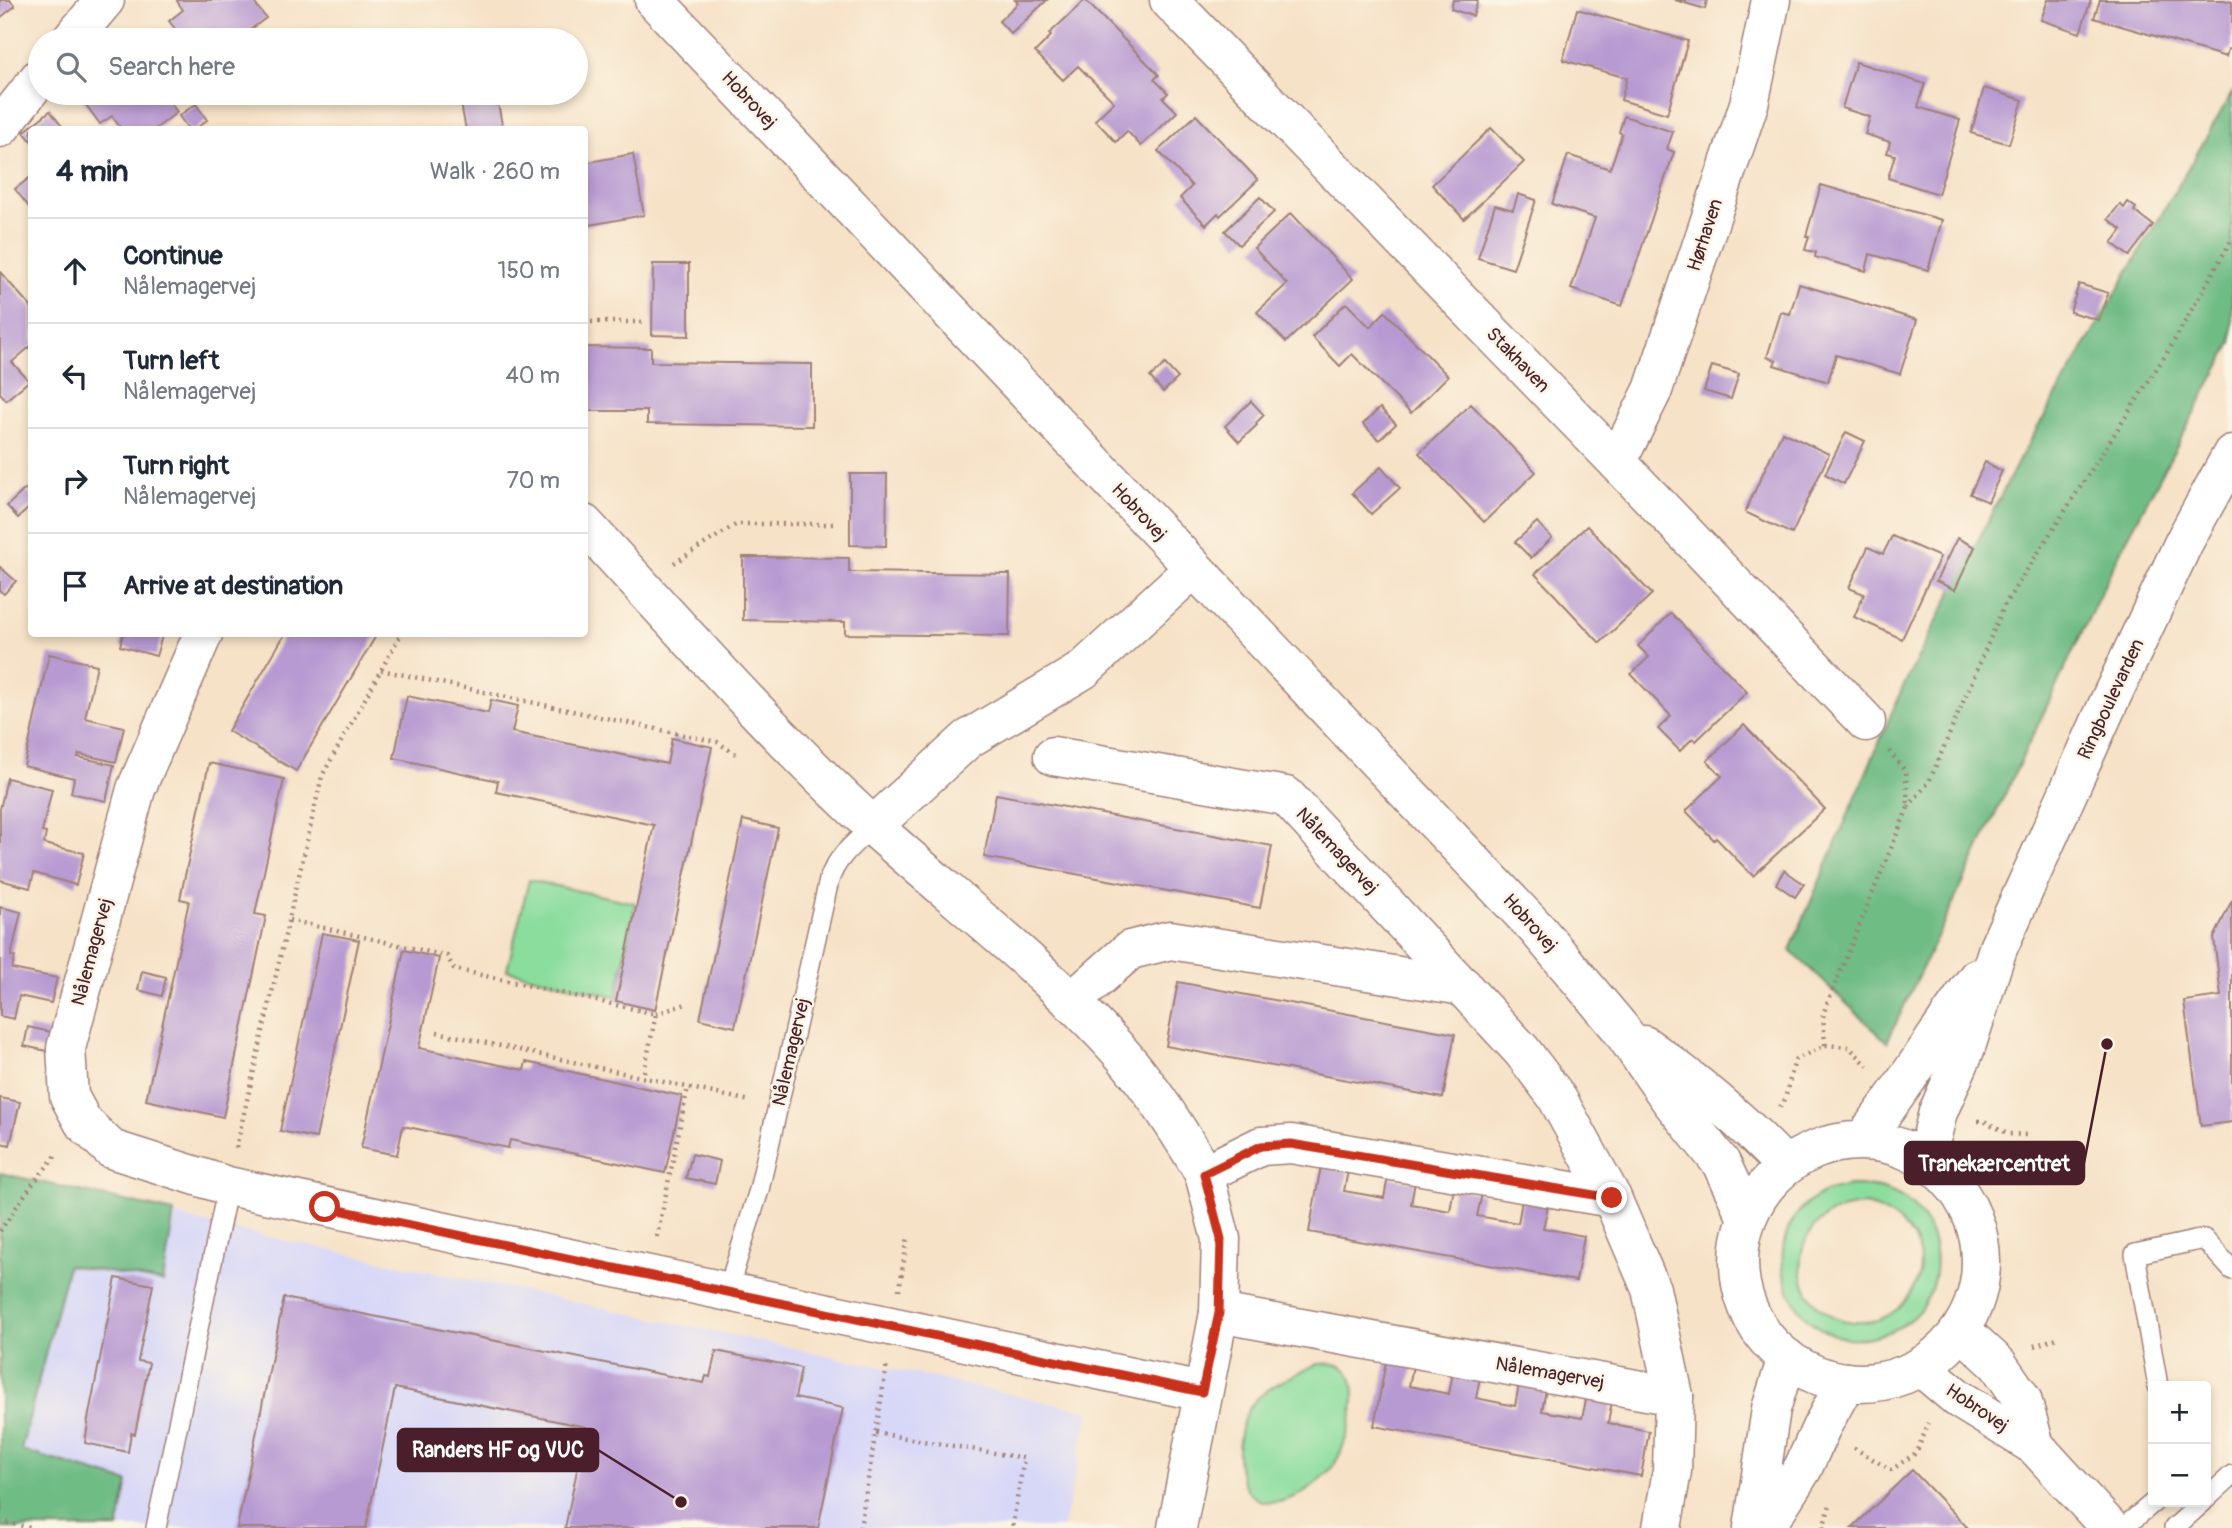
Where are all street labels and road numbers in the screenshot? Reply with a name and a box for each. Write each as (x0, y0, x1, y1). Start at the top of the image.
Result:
street label: Hobrovej (716, 66, 782, 134)
street label: Hørhaven (1682, 196, 1728, 274)
street label: Stakhaven (1481, 322, 1555, 398)
street label: Hobrovej (1106, 478, 1172, 546)
street label: Ringboulevarden (2073, 635, 2149, 763)
street label: Nålemagervej (1291, 803, 1383, 899)
street label: Hobrovej (1498, 889, 1562, 957)
street label: Nålemagervej (66, 896, 118, 1008)
street label: Nålemagervej (767, 996, 815, 1108)
street label: Nålemagervej (1494, 1352, 1606, 1394)
street label: Hobrovej (1941, 1378, 2013, 1438)

